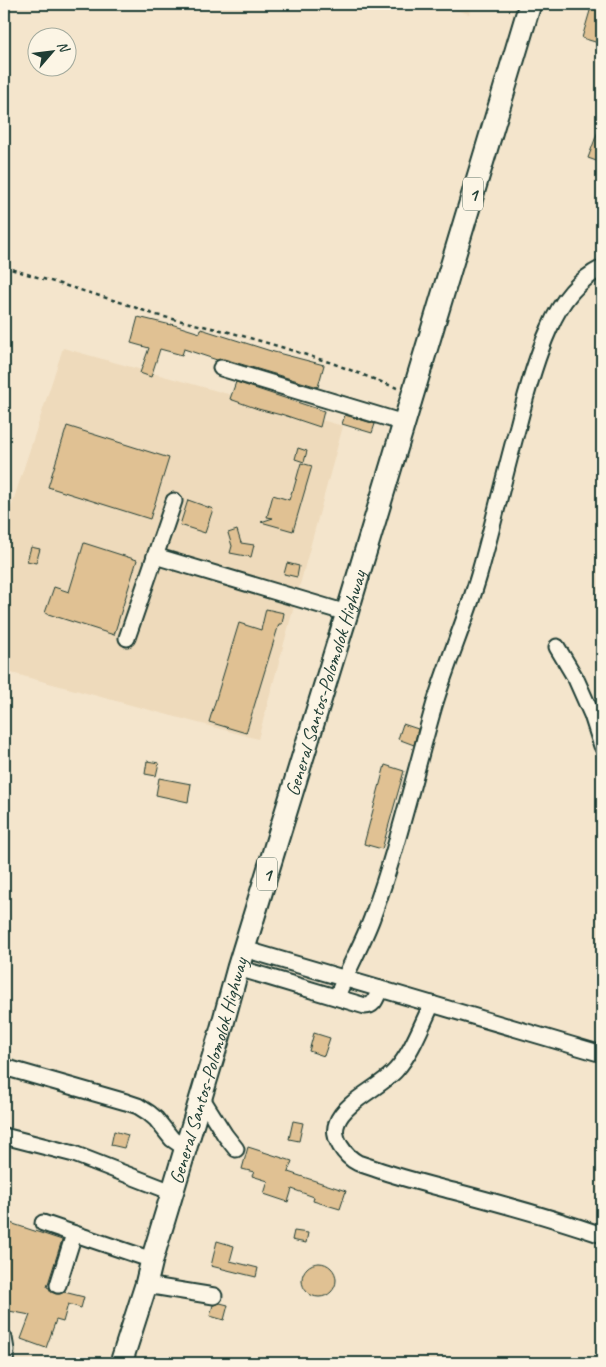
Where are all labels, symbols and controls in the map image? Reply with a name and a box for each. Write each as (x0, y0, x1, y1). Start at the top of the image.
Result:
north arrow (28, 28, 78, 78)
text: N (53, 38, 74, 56)
road number: 1 (463, 178, 483, 210)
street label: General Santos-Polomolok Highway (280, 566, 372, 799)
road number: 1 (257, 858, 277, 891)
street label: General Santos-Polomolok Highway (164, 954, 254, 1187)

